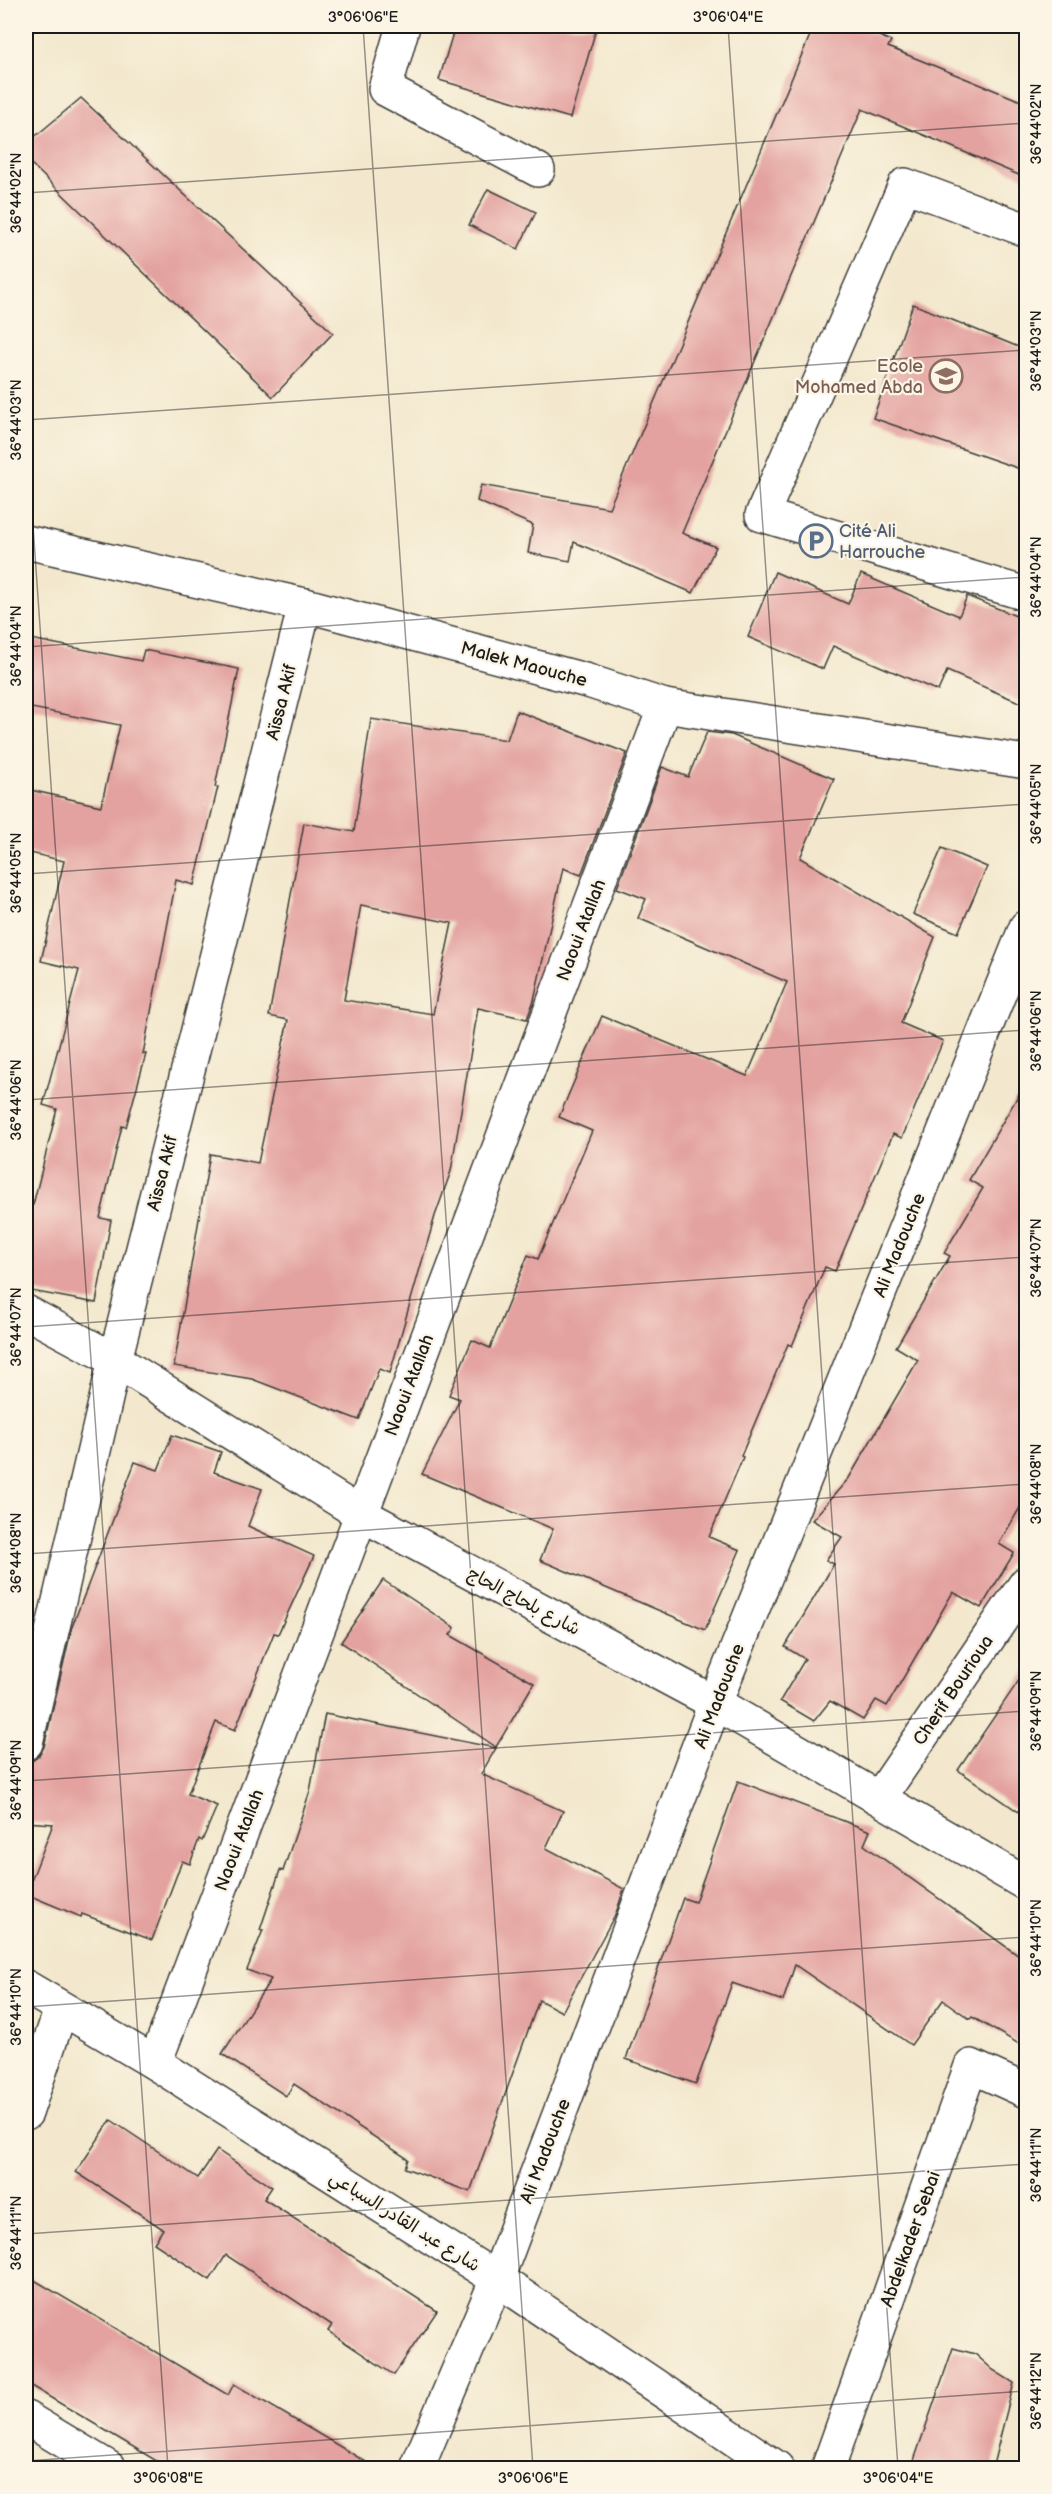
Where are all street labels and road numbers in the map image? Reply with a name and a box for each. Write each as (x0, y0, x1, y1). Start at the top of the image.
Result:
street label: Malek Maouche (458, 638, 590, 692)
street label: Aïssa Akif (262, 662, 301, 742)
street label: Naoui Atallah (552, 876, 610, 984)
street label: Aïssa Akif (143, 1133, 182, 1213)
street label: Ali Madouche (869, 1190, 930, 1300)
street label: Naoui Atallah (380, 1331, 438, 1439)
street label: شارع بلحاج الحاج (463, 1563, 584, 1641)
street label: Cherif Bourioua (909, 1631, 998, 1749)
street label: Ali Madouche (690, 1641, 749, 1751)
street label: Naoui Atallah (210, 1786, 268, 1894)
street label: Ali Madouche (516, 2096, 575, 2206)
street label: شارع عبد القادر السباعي (323, 2167, 484, 2281)
street label: Abdelkader Sebai (876, 2168, 945, 2310)

